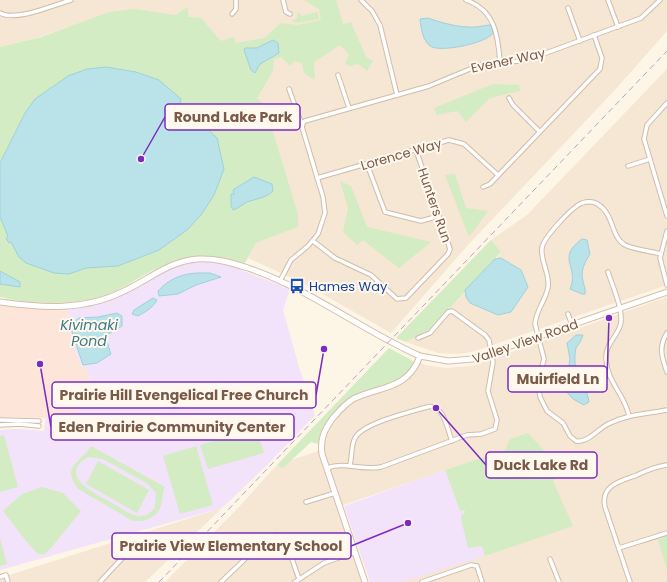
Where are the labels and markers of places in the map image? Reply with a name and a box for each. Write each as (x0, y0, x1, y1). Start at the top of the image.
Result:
callout: Round Lake Park (165, 104, 300, 130)
bus stop icon: Hames Way (288, 277, 306, 295)
place label: Hames Way (309, 277, 388, 296)
callout: Muirfield Ln (508, 366, 607, 392)
callout: Prairie Hill Evengelical Free Church (52, 382, 316, 408)
callout: Eden Prairie Community Center (51, 414, 294, 440)
callout: Duck Lake Rd (486, 452, 597, 478)
callout: Prairie View Elementary School (112, 533, 351, 559)

